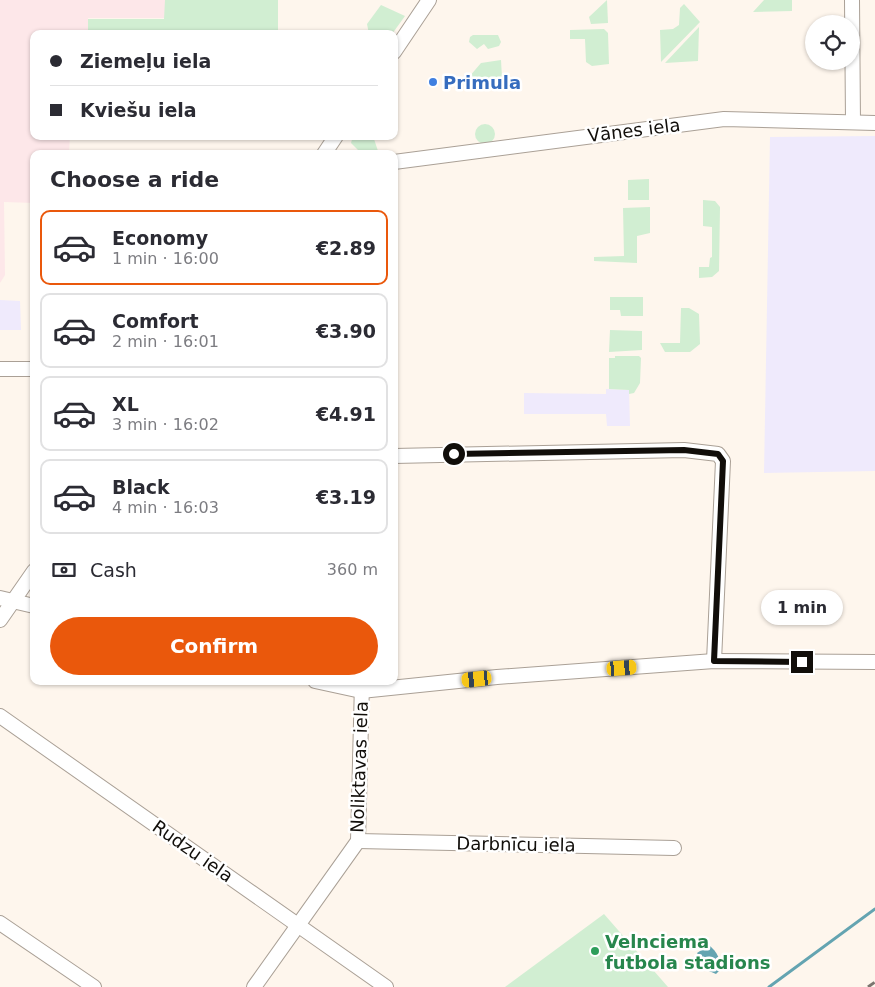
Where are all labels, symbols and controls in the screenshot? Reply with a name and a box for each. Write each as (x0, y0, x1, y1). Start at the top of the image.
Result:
map controls (805, 15, 860, 70)
button: locate (805, 15, 860, 70)
text: Ziemeļu iela (80, 50, 211, 72)
place label: Primula (443, 72, 521, 93)
marker: Primula (427, 76, 439, 88)
text: Kviešu iela (80, 99, 197, 121)
street label: Vānes iela (587, 114, 681, 146)
text: Choose a ride (50, 167, 219, 192)
icon: car (52, 225, 97, 270)
text: Economy (112, 227, 208, 249)
text: €2.89 (316, 237, 376, 259)
text: 1 min · 16:00 (112, 249, 219, 268)
icon: car (52, 308, 97, 353)
text: Comfort (112, 310, 199, 332)
text: €3.90 (316, 320, 376, 342)
text: 2 min · 16:01 (112, 332, 219, 351)
icon: car (52, 391, 97, 436)
text: XL (112, 393, 139, 415)
text: €4.91 (316, 403, 376, 425)
text: 3 min · 16:02 (112, 415, 219, 434)
route start (443, 443, 465, 465)
icon: car (52, 474, 97, 519)
text: Black (112, 476, 170, 498)
text: €3.19 (316, 486, 376, 508)
text: 4 min · 16:03 (112, 498, 219, 517)
icon: cash (50, 556, 78, 584)
text: Cash (90, 559, 137, 581)
text: 360 m (327, 560, 378, 579)
callout: 1 min (761, 590, 843, 624)
text: 1 min (777, 598, 827, 617)
button: Confirm (50, 617, 378, 675)
route end (791, 651, 813, 673)
car (606, 659, 637, 677)
car (461, 670, 492, 688)
street label: Noliktavas iela (346, 701, 372, 833)
street label: Rudzu iela (149, 816, 237, 886)
street label: Darbnīcu iela (456, 832, 576, 856)
place label: Velnciema futbola stadions (605, 931, 771, 973)
marker: Velnciema futbola stadions (589, 945, 601, 957)

